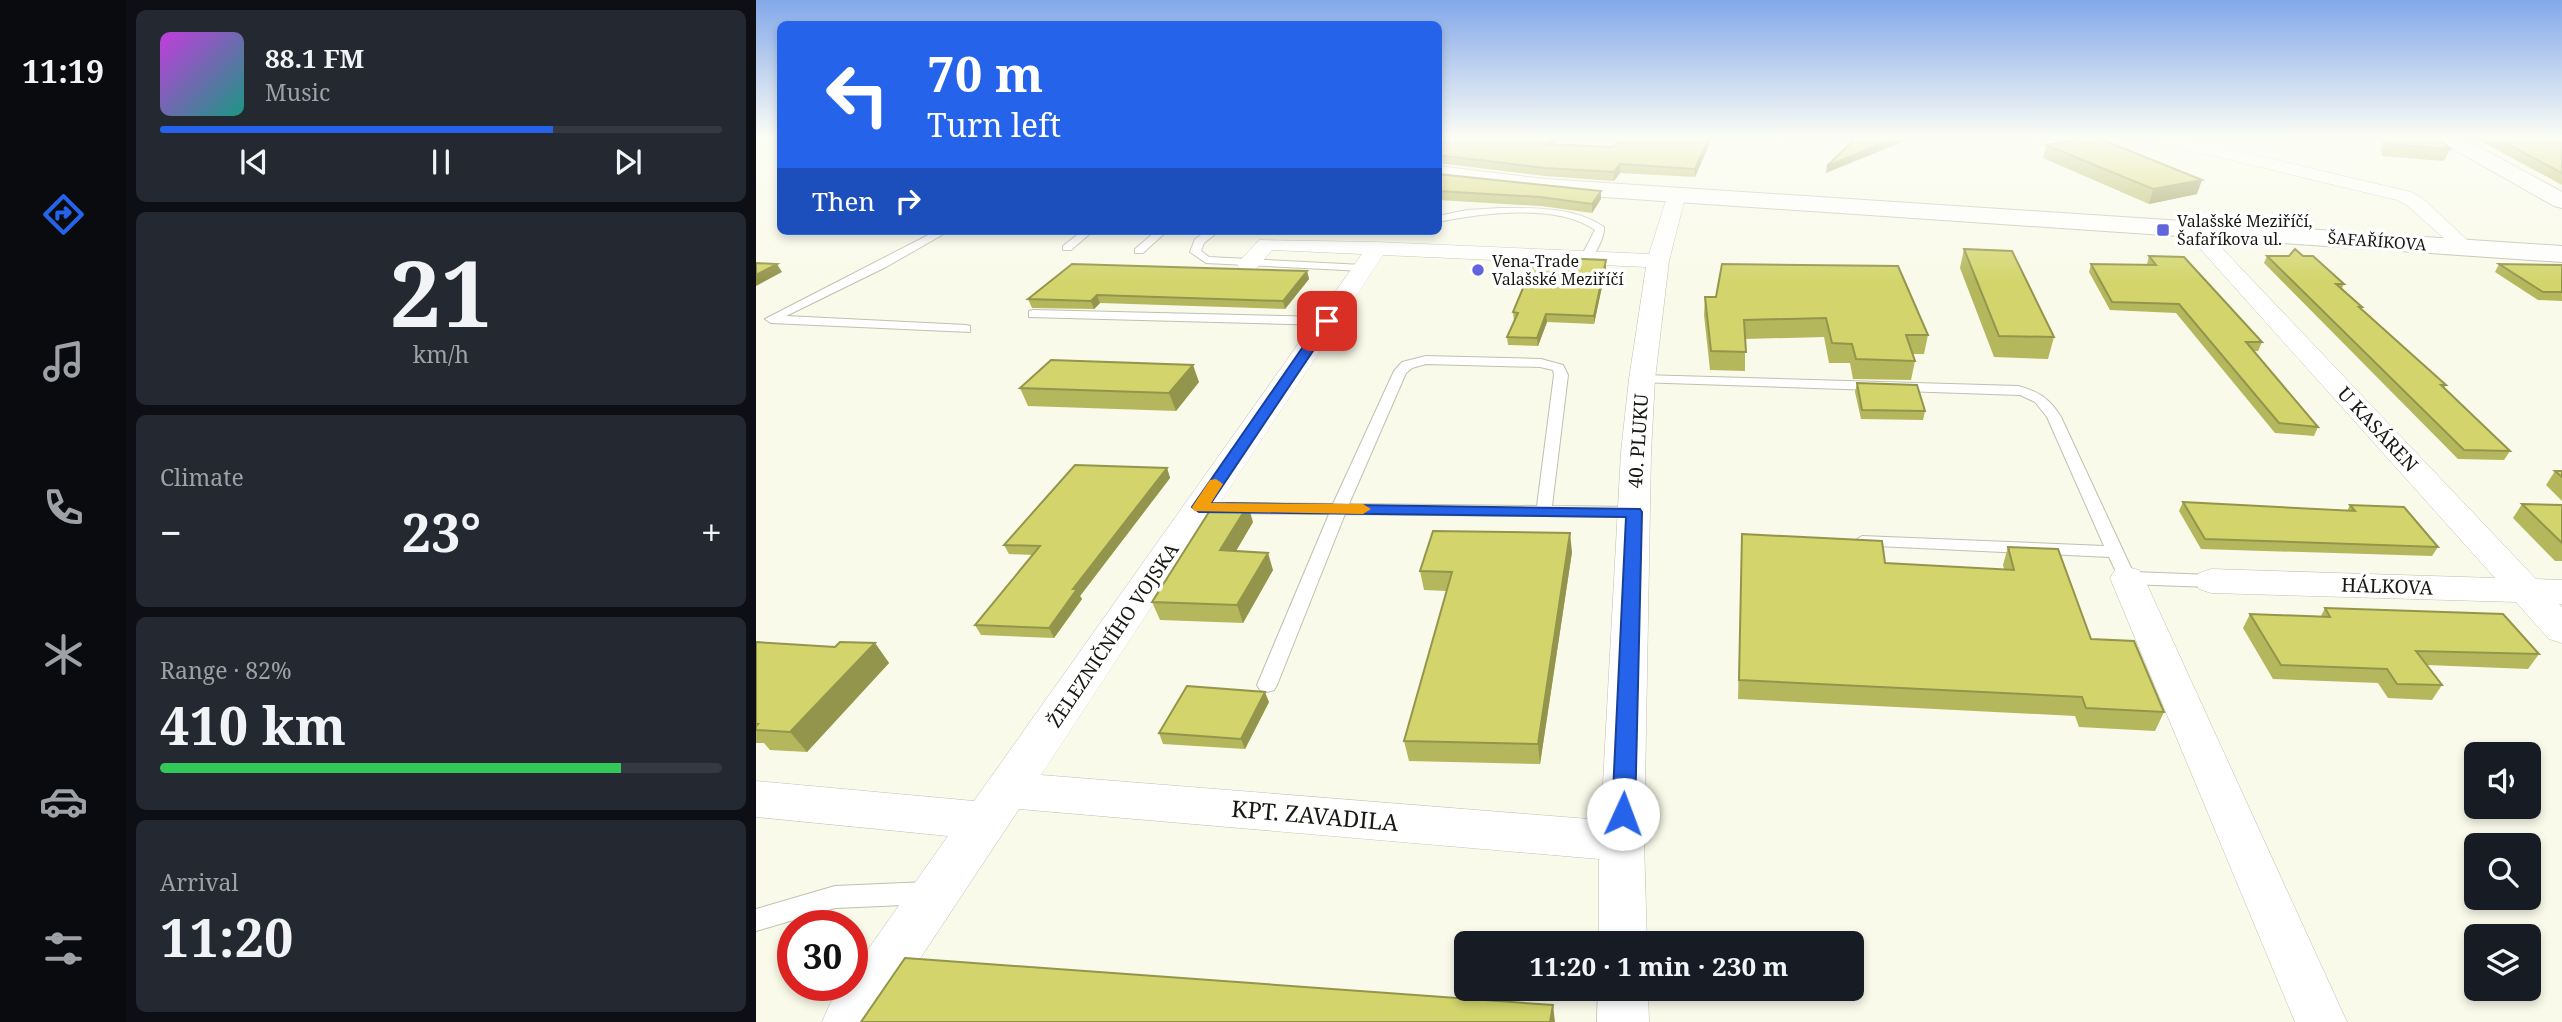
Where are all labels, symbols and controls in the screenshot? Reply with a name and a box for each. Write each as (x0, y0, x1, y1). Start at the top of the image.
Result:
text: 88.1 FM (265, 40, 364, 76)
text: 70 m (927, 40, 1043, 106)
text: 11:19 (22, 49, 104, 92)
icon: left (812, 49, 903, 140)
text: Music (265, 76, 330, 108)
text: Turn left (927, 103, 1061, 146)
icon: previous (235, 143, 273, 181)
icon: pause (422, 143, 460, 181)
icon: next (609, 143, 647, 181)
icon: right (889, 182, 927, 220)
text: Then (812, 183, 875, 219)
icon: directions (39, 190, 88, 239)
place label: Valašské Meziříčí, Šafaříkova ul. (2177, 210, 2313, 250)
marker: Valašské Meziříčí, Šafaříkova ul. (2155, 222, 2171, 238)
street label: ŠAFAŘÍKOVA (2327, 227, 2428, 255)
text: 21 (390, 230, 492, 354)
place label: Vena-Trade Valašské Meziříčí (1492, 250, 1624, 290)
marker: Vena-Trade Valašské Meziříčí (1470, 262, 1486, 278)
pin (1297, 291, 1357, 351)
icon: arrive (1308, 302, 1346, 340)
icon: music (39, 337, 88, 386)
text: km/h (413, 338, 469, 370)
street label: U KASÁREN (2332, 381, 2424, 477)
street label: 40. PLUKU (1622, 392, 1654, 489)
text: Climate (160, 461, 244, 493)
icon: phone (39, 483, 88, 532)
text: 23° (402, 496, 481, 567)
text: − (160, 506, 182, 558)
text: + (701, 506, 722, 558)
street label: ŽELEZNIČNÍHO VOJSKA (1042, 537, 1185, 732)
street label: HÁLKOVA (2341, 571, 2434, 601)
icon: climate (39, 630, 88, 679)
text: Range · 82% (160, 654, 292, 686)
text: 410 km (160, 689, 346, 760)
map controls (2464, 742, 2541, 1001)
button: sound (2464, 742, 2541, 819)
icon: car (39, 777, 88, 826)
position arrow (1586, 777, 1660, 851)
street label: KPT. ZAVADILA (1230, 792, 1401, 838)
button: search (2464, 833, 2541, 910)
text: Arrival (160, 866, 239, 898)
text: 11:20 (160, 901, 293, 972)
speed limit sign: 30 (777, 910, 868, 1001)
icon: filters (39, 924, 88, 973)
button: layers (2464, 924, 2541, 1001)
text: 11:20 · 1 min · 230 m (1529, 948, 1789, 984)

